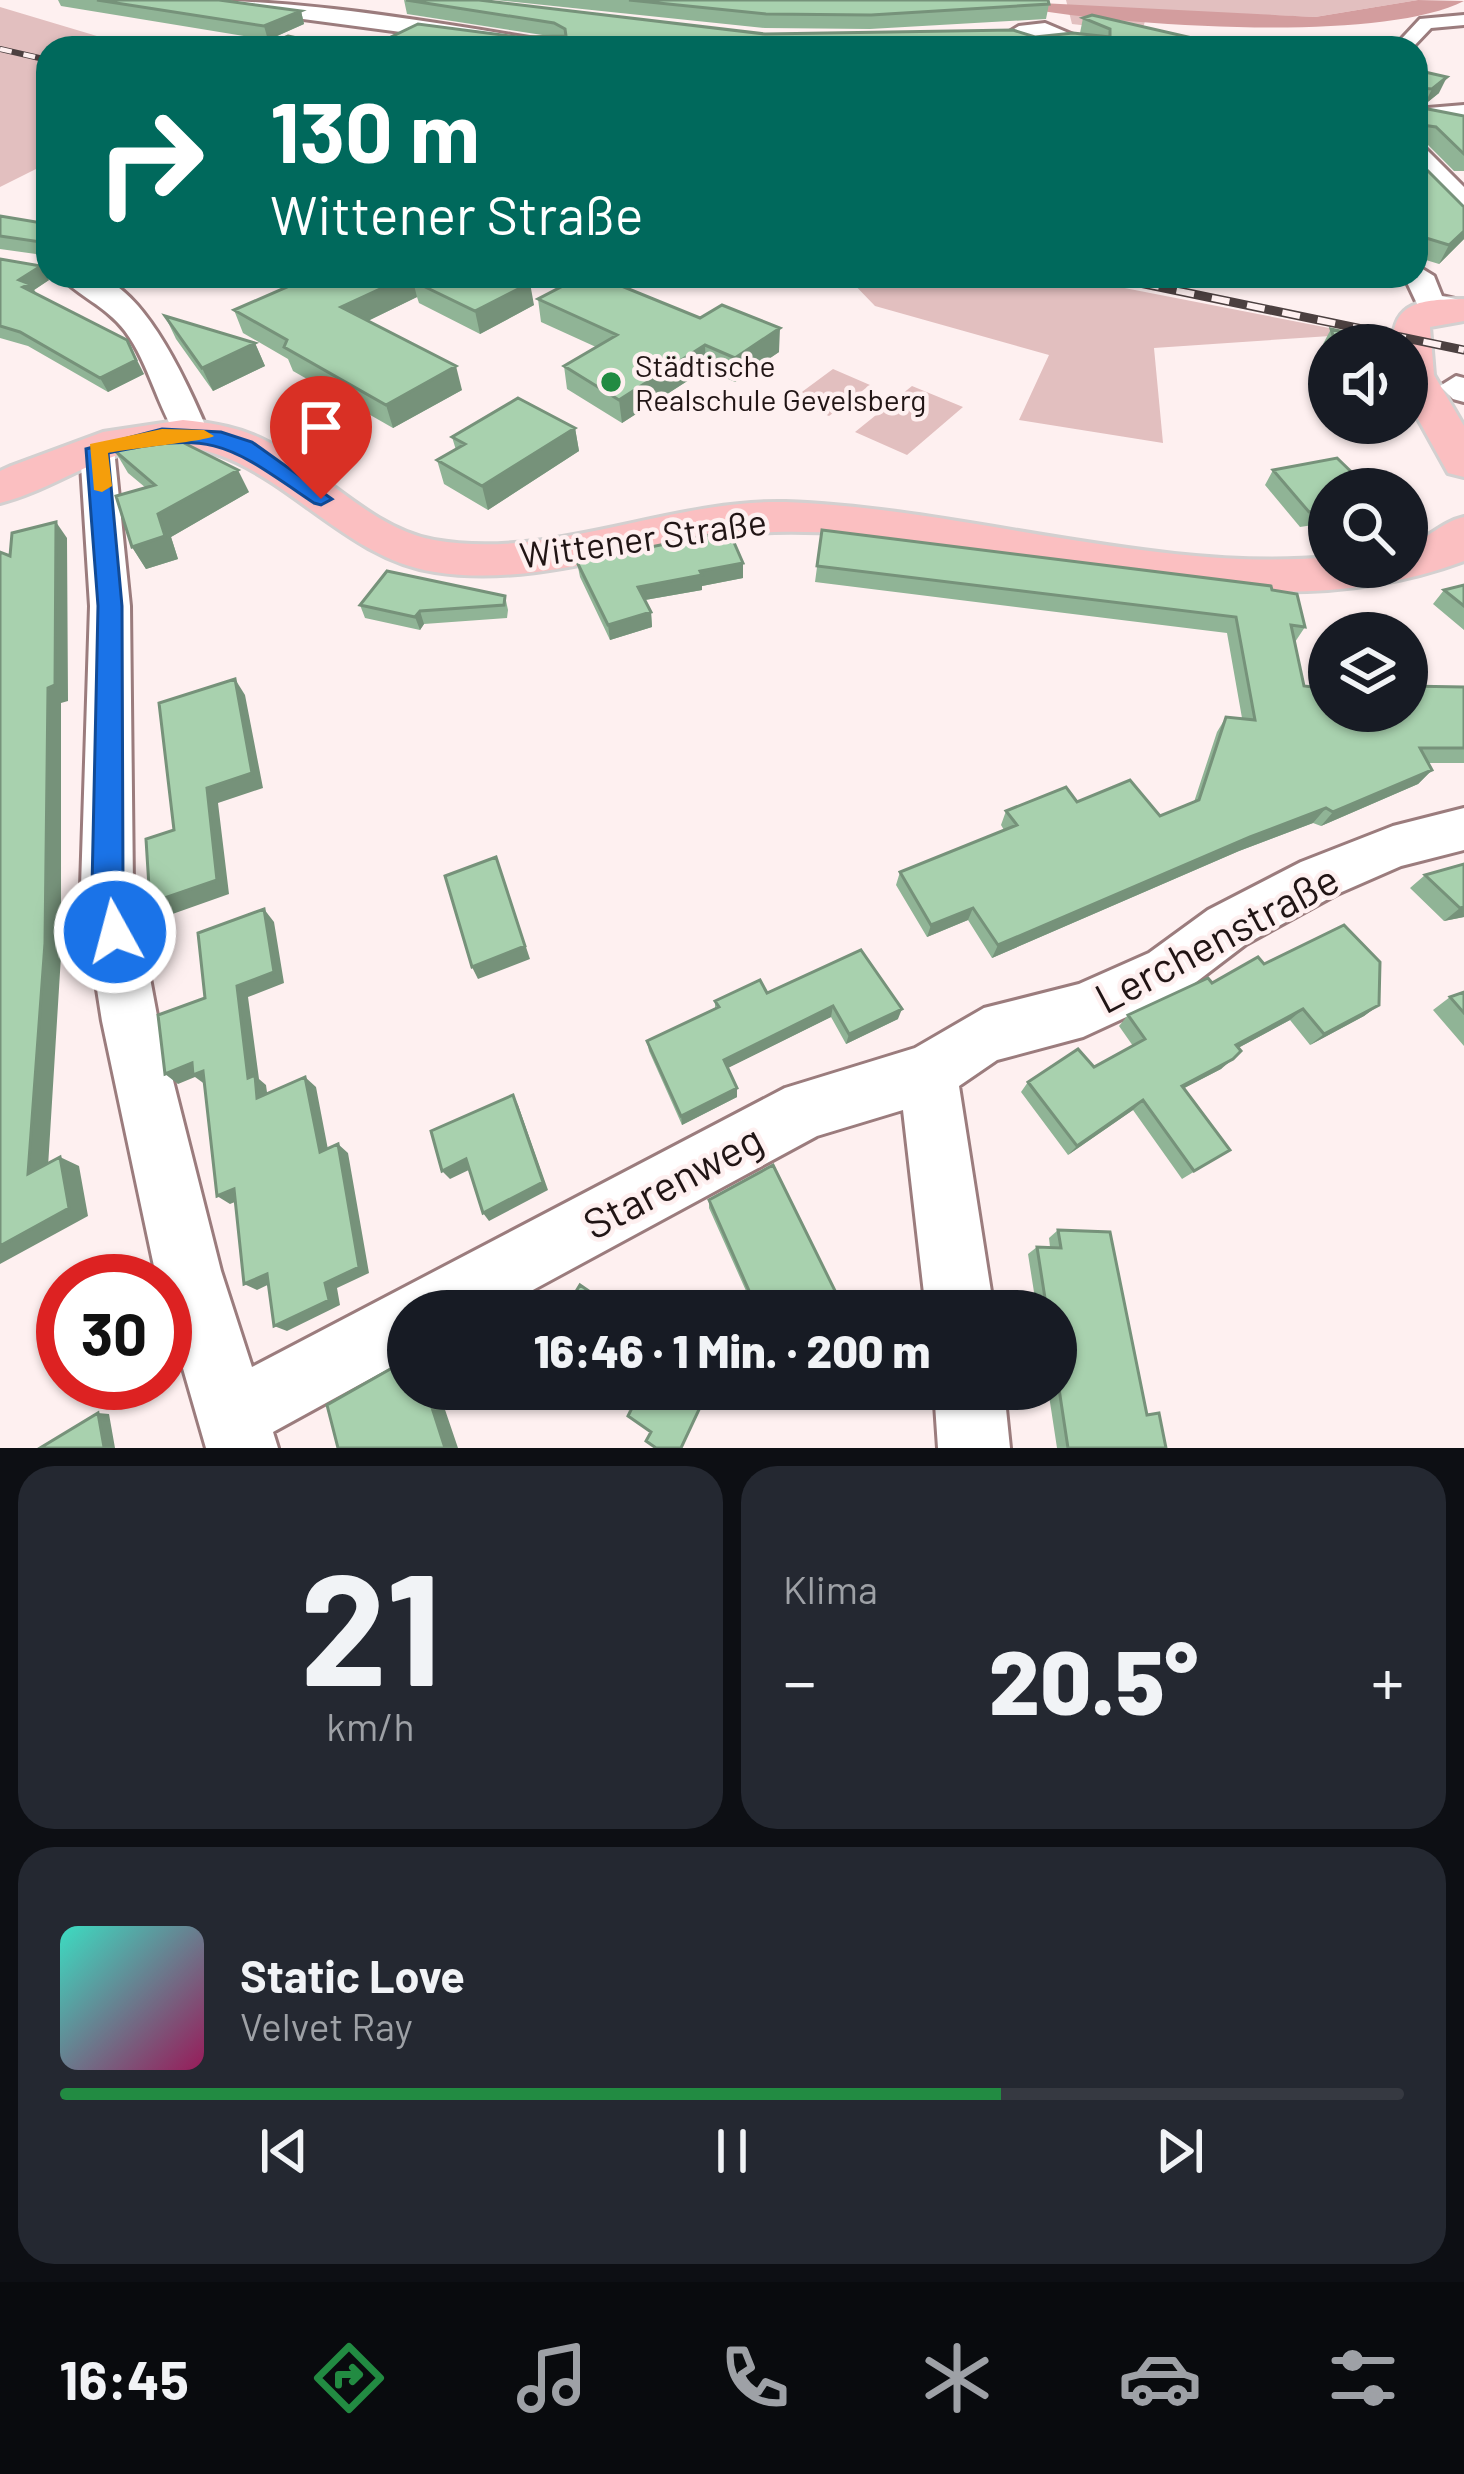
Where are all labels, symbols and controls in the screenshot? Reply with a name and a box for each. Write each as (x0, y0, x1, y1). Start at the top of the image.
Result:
text: 130 m (270, 79, 480, 180)
icon: right (72, 84, 228, 240)
text: Wittener Straße (270, 181, 644, 246)
map controls (1308, 324, 1428, 732)
button: sound (1308, 324, 1428, 444)
place label: Städtische Realschule Gevelsberg (635, 347, 926, 417)
marker: Städtische Realschule Gevelsberg (598, 369, 624, 395)
pin (270, 376, 372, 499)
icon: arrive (288, 394, 354, 460)
button: search (1308, 468, 1428, 588)
street label: Wittener Straße (517, 498, 769, 576)
button: layers (1308, 612, 1428, 732)
street label: Lerchenstraße (1086, 852, 1346, 1022)
position arrow (52, 869, 178, 995)
street label: Starenweg (574, 1112, 770, 1249)
speed limit sign: 30 (36, 1254, 192, 1410)
text: 16:46 · 1 Min. · 200 m (534, 1323, 930, 1377)
text: 21 (300, 1530, 441, 1717)
text: Klima (783, 1565, 878, 1612)
text: 20.5° (989, 1625, 1198, 1733)
text: − (783, 1640, 816, 1719)
text: + (1371, 1640, 1404, 1719)
text: km/h (326, 1702, 415, 1749)
text: Static Love (240, 1948, 465, 2002)
text: Velvet Ray (240, 2002, 413, 2049)
icon: previous (251, 2118, 317, 2184)
icon: pause (699, 2118, 765, 2184)
icon: next (1147, 2118, 1213, 2184)
icon: directions (307, 2336, 391, 2420)
icon: music (510, 2336, 594, 2420)
icon: phone (713, 2336, 797, 2420)
icon: climate (915, 2336, 999, 2420)
icon: car (1118, 2336, 1202, 2420)
icon: filters (1321, 2336, 1405, 2420)
text: 16:45 (59, 2346, 189, 2411)

